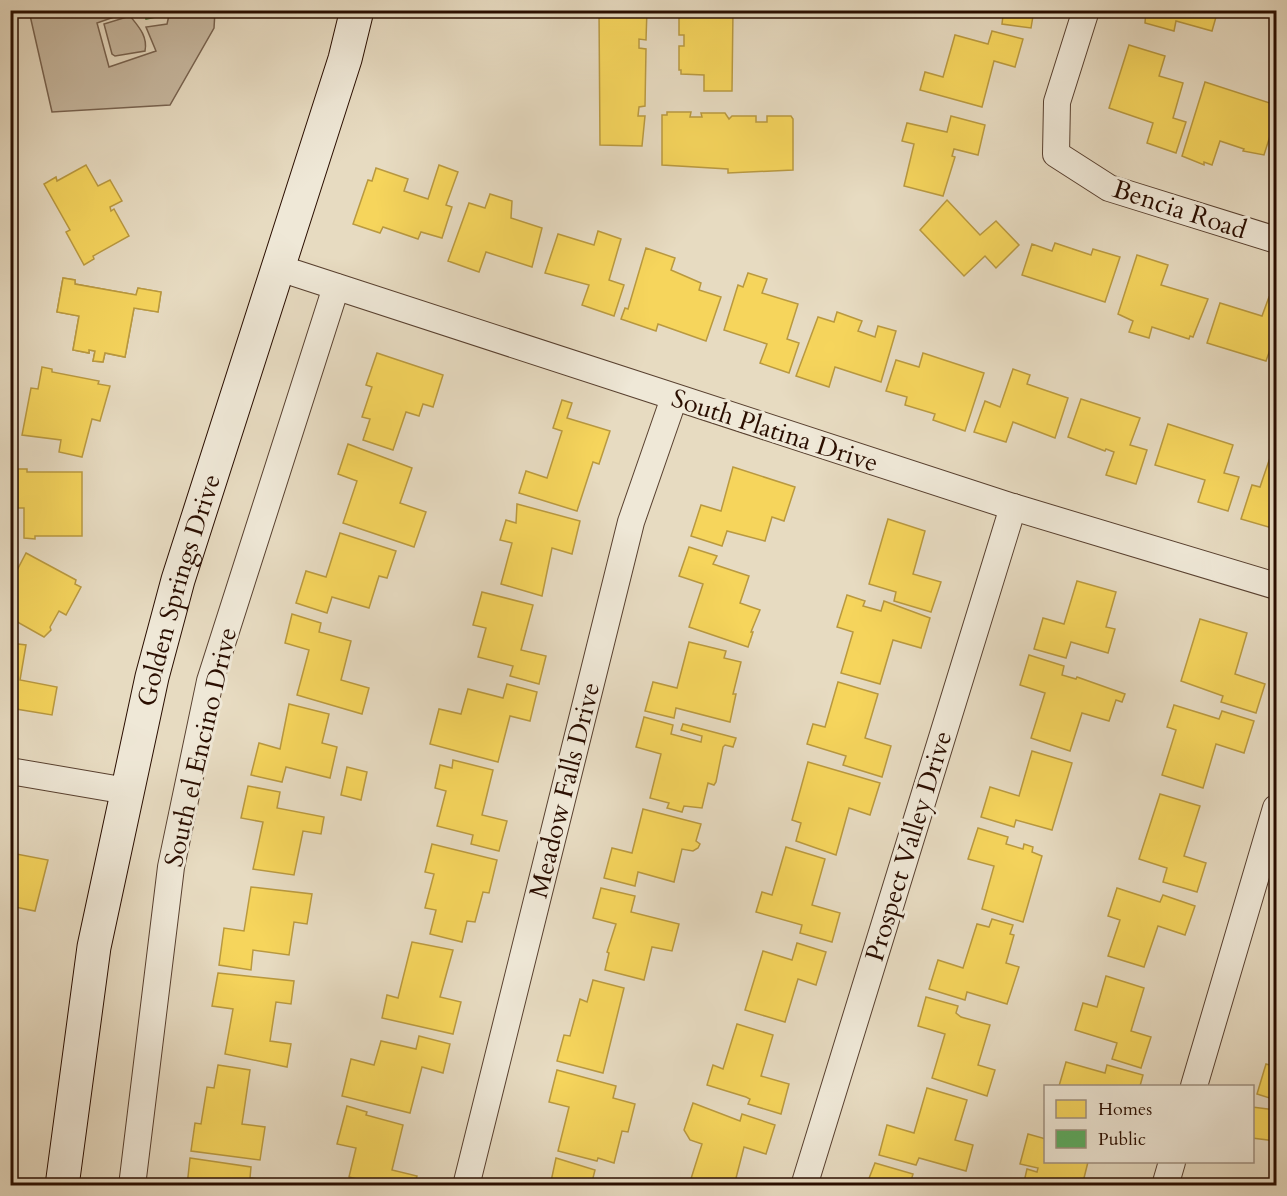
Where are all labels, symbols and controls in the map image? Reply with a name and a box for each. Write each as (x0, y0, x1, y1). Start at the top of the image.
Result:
street label: Bencia Road (1108, 171, 1251, 248)
street label: South Platina Drive (667, 381, 883, 480)
street label: Golden Springs Drive (129, 470, 229, 710)
street label: South el Encino Drive (156, 624, 245, 870)
street label: Meadow Falls Drive (521, 679, 608, 902)
street label: Prospect Valley Drive (857, 727, 960, 966)
legend (1044, 1085, 1254, 1163)
text: Homes (1098, 1097, 1152, 1122)
text: Public (1098, 1127, 1146, 1152)

